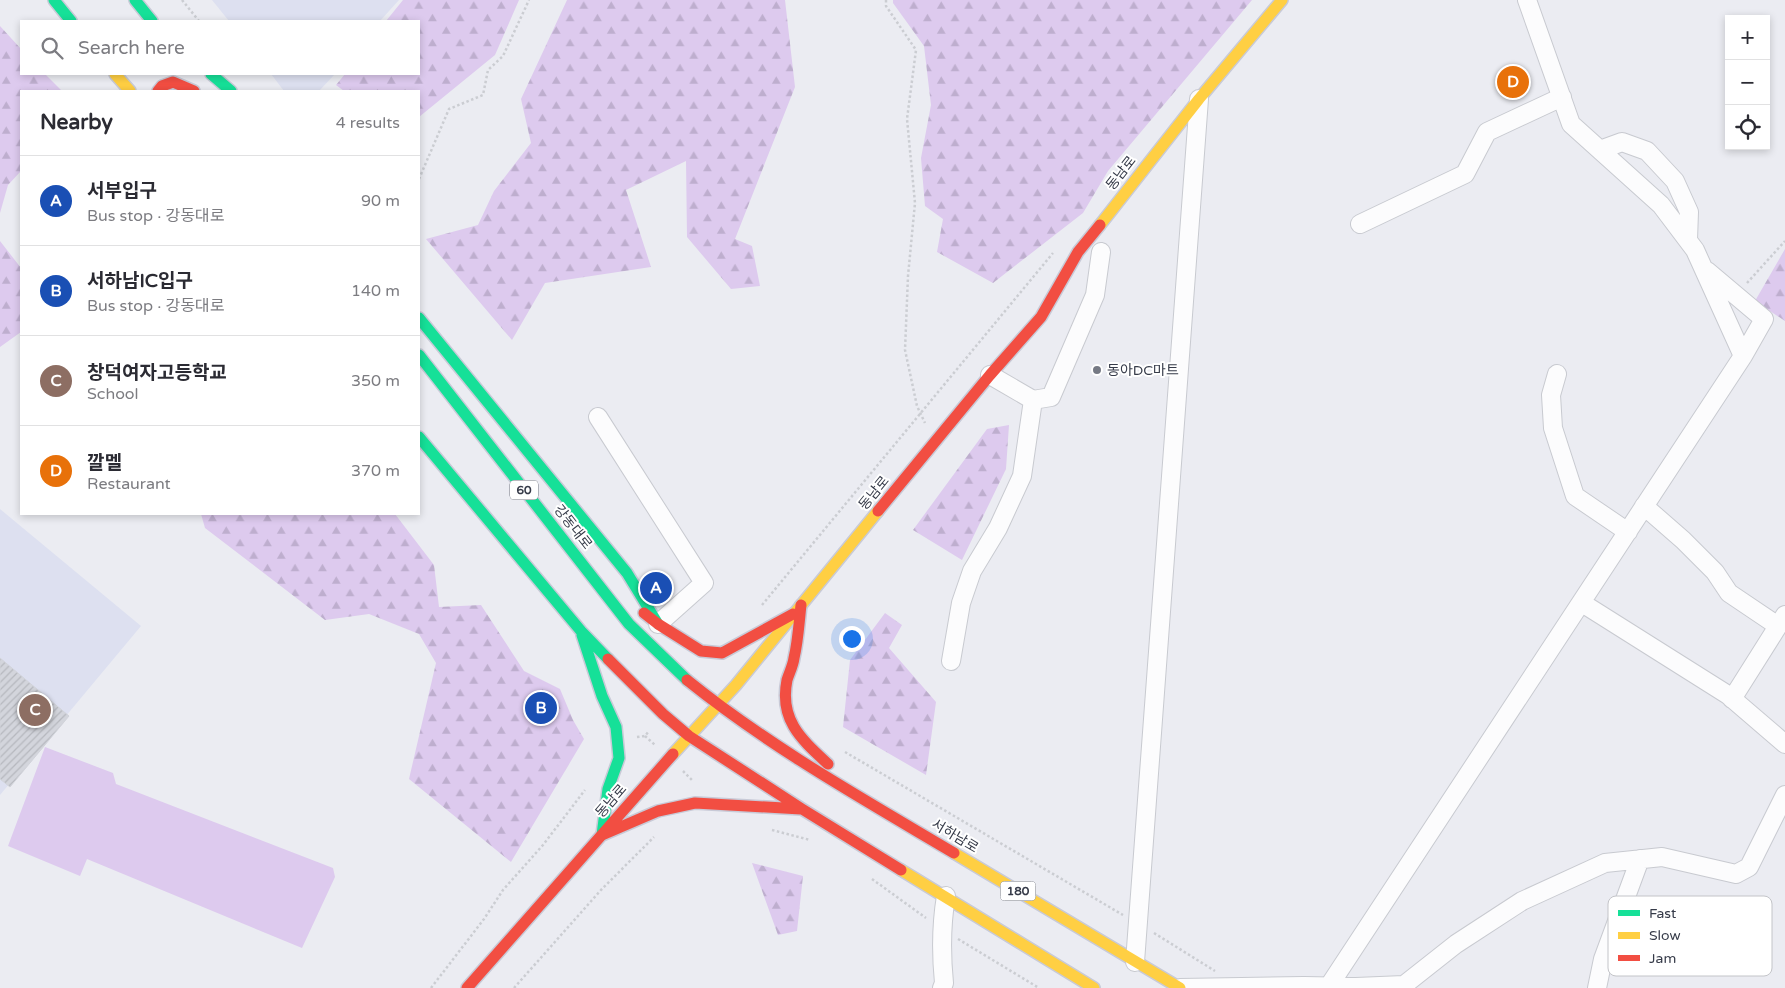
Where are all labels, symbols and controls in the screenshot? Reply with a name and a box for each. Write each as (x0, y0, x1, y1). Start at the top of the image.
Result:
map controls (1725, 15, 1770, 150)
button: + (1725, 15, 1770, 60)
search box (20, 20, 420, 75)
icon: search (38, 34, 66, 62)
text: Search here (78, 37, 185, 59)
button: − (1725, 60, 1770, 105)
pin: D (1497, 63, 1529, 101)
button: locate (1725, 105, 1770, 150)
text: Nearby (40, 110, 113, 135)
text: 4 results (336, 113, 400, 133)
street label: 동남로 (1102, 152, 1140, 193)
text: 서부입구 (87, 180, 157, 202)
text: A (50, 191, 62, 211)
text: 90 m (361, 191, 400, 211)
text: Bus stop · 강동대로 (87, 206, 224, 226)
text: 서하남IC입구 (87, 270, 193, 292)
text: B (50, 281, 62, 301)
text: 140 m (351, 281, 400, 301)
text: Bus stop · 강동대로 (87, 296, 224, 316)
text: 창덕여자고등학교 (87, 362, 227, 384)
place label: 동아DC마트 (1107, 362, 1179, 379)
marker: 동아DC마트 (1091, 364, 1103, 376)
text: C (50, 371, 62, 391)
text: 350 m (351, 371, 400, 391)
text: School (87, 384, 139, 404)
text: 깔멜 (87, 452, 122, 474)
text: D (50, 461, 62, 481)
text: 370 m (351, 461, 400, 481)
street label: 동남로 (855, 473, 893, 513)
text: Restaurant (87, 474, 171, 494)
road number: 60 (510, 480, 538, 500)
street label: 강동대로 (550, 501, 596, 553)
pin: A (640, 569, 672, 607)
your location (839, 626, 865, 652)
pin: B (525, 689, 557, 727)
pin: C (19, 691, 51, 729)
street label: 동남로 (592, 781, 630, 821)
street label: 서하남로 (929, 815, 982, 857)
road number: 180 (1000, 881, 1036, 900)
legend (1608, 896, 1772, 976)
text: Fast (1649, 905, 1677, 922)
text: Slow (1649, 927, 1681, 944)
text: Jam (1649, 950, 1676, 967)

